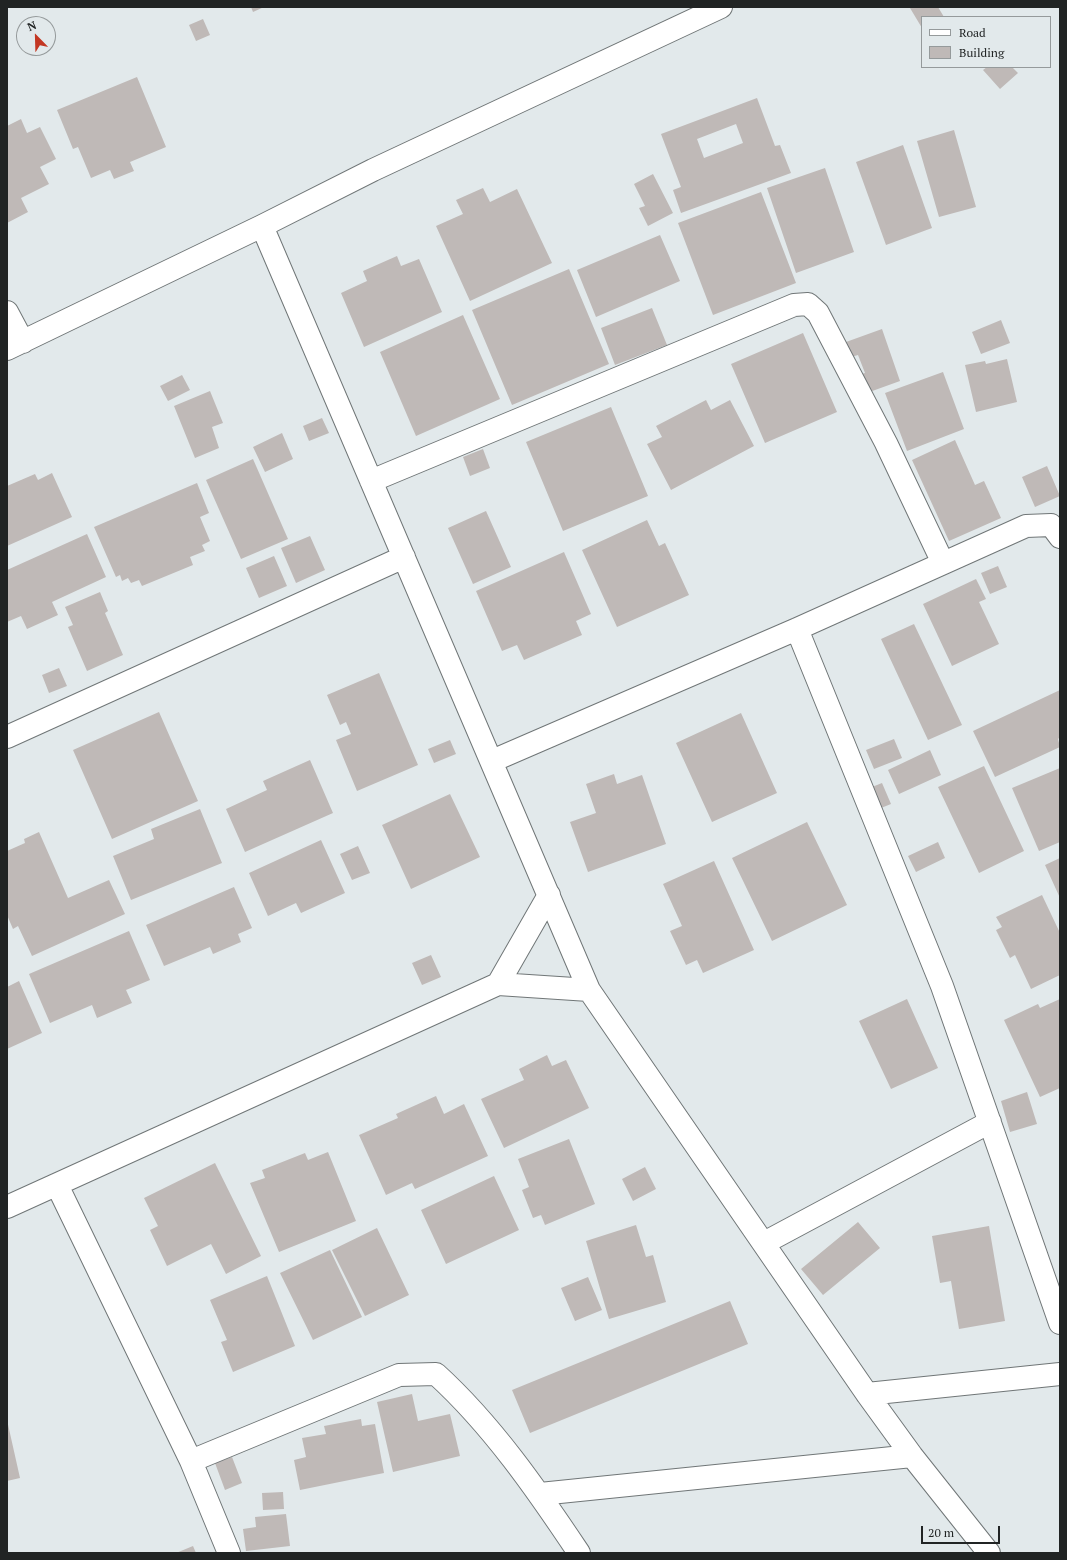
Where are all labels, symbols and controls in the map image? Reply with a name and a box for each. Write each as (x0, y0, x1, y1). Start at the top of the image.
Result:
north arrow (16, 16, 56, 56)
legend (921, 16, 1051, 68)
text: N (25, 18, 38, 34)
text: Road (959, 25, 986, 40)
text: Building (959, 45, 1004, 60)
scale bar (923, 1518, 1002, 1544)
text: 20 m (928, 1525, 954, 1540)

